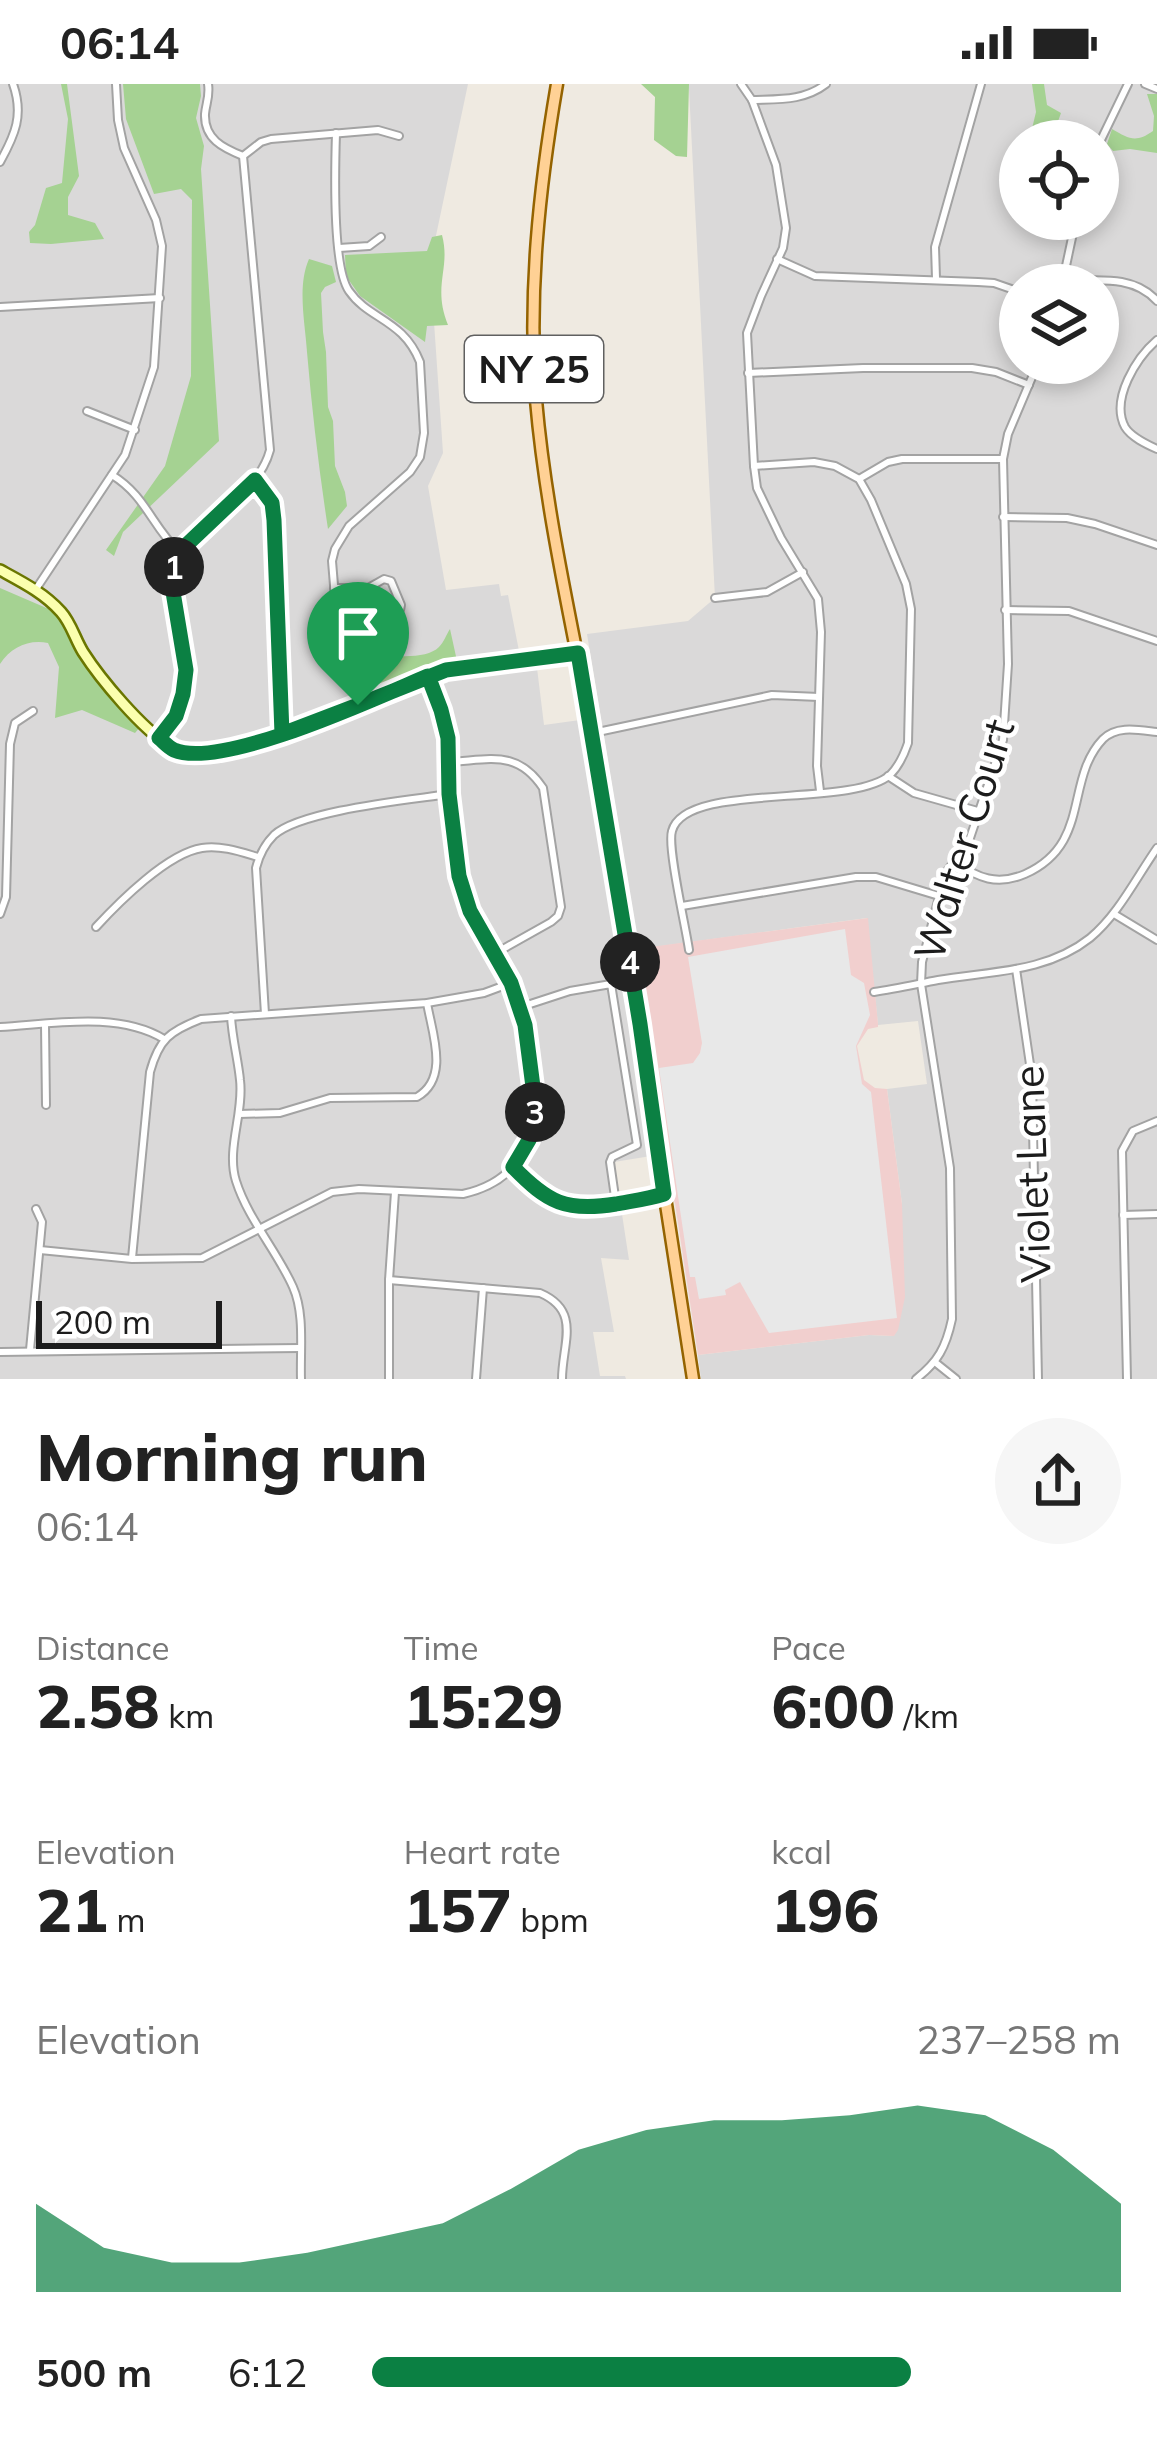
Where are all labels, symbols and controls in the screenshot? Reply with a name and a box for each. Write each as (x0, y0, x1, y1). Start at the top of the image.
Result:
text: 06:14 (60, 14, 179, 70)
map controls (999, 120, 1119, 384)
button: locate (999, 120, 1119, 240)
button: layers (999, 264, 1119, 384)
road number: NY 25 (465, 336, 603, 402)
pin: 1 (144, 537, 204, 597)
text: 1 (164, 546, 184, 587)
pin (307, 582, 409, 705)
icon: arrive (325, 600, 391, 666)
street label: Walter Court (902, 713, 1025, 967)
pin: 4 (600, 932, 660, 992)
text: 4 (620, 941, 640, 982)
street label: Violet Lane (1001, 1064, 1062, 1284)
pin: 3 (505, 1082, 565, 1142)
text: 3 (525, 1091, 545, 1132)
scale bar (36, 1295, 222, 1348)
text: 200 m (54, 1301, 151, 1342)
text: Morning run (36, 1415, 428, 1498)
button: share (995, 1418, 1121, 1544)
text: 06:14 (36, 1502, 139, 1551)
text: Distance (36, 1627, 169, 1668)
text: Time (404, 1627, 478, 1668)
text: Pace (771, 1627, 846, 1668)
text: 2.58 (36, 1668, 160, 1743)
text: 15:29 (404, 1668, 563, 1743)
text: 6:00 (771, 1668, 895, 1743)
text: km (160, 1695, 214, 1736)
text: /km (895, 1695, 959, 1736)
text: Elevation (36, 1831, 176, 1872)
text: Heart rate (404, 1831, 561, 1872)
text: kcal (771, 1831, 832, 1872)
text: 21 (36, 1872, 108, 1947)
text: 157 (404, 1872, 512, 1947)
text: 196 (771, 1872, 879, 1947)
text: m (108, 1899, 146, 1940)
text: bpm (512, 1899, 589, 1940)
text: Elevation (36, 2015, 201, 2064)
text: 237–258 m (916, 2015, 1121, 2064)
text: 500 m (36, 2348, 152, 2397)
text: 6:12 (228, 2348, 307, 2397)

